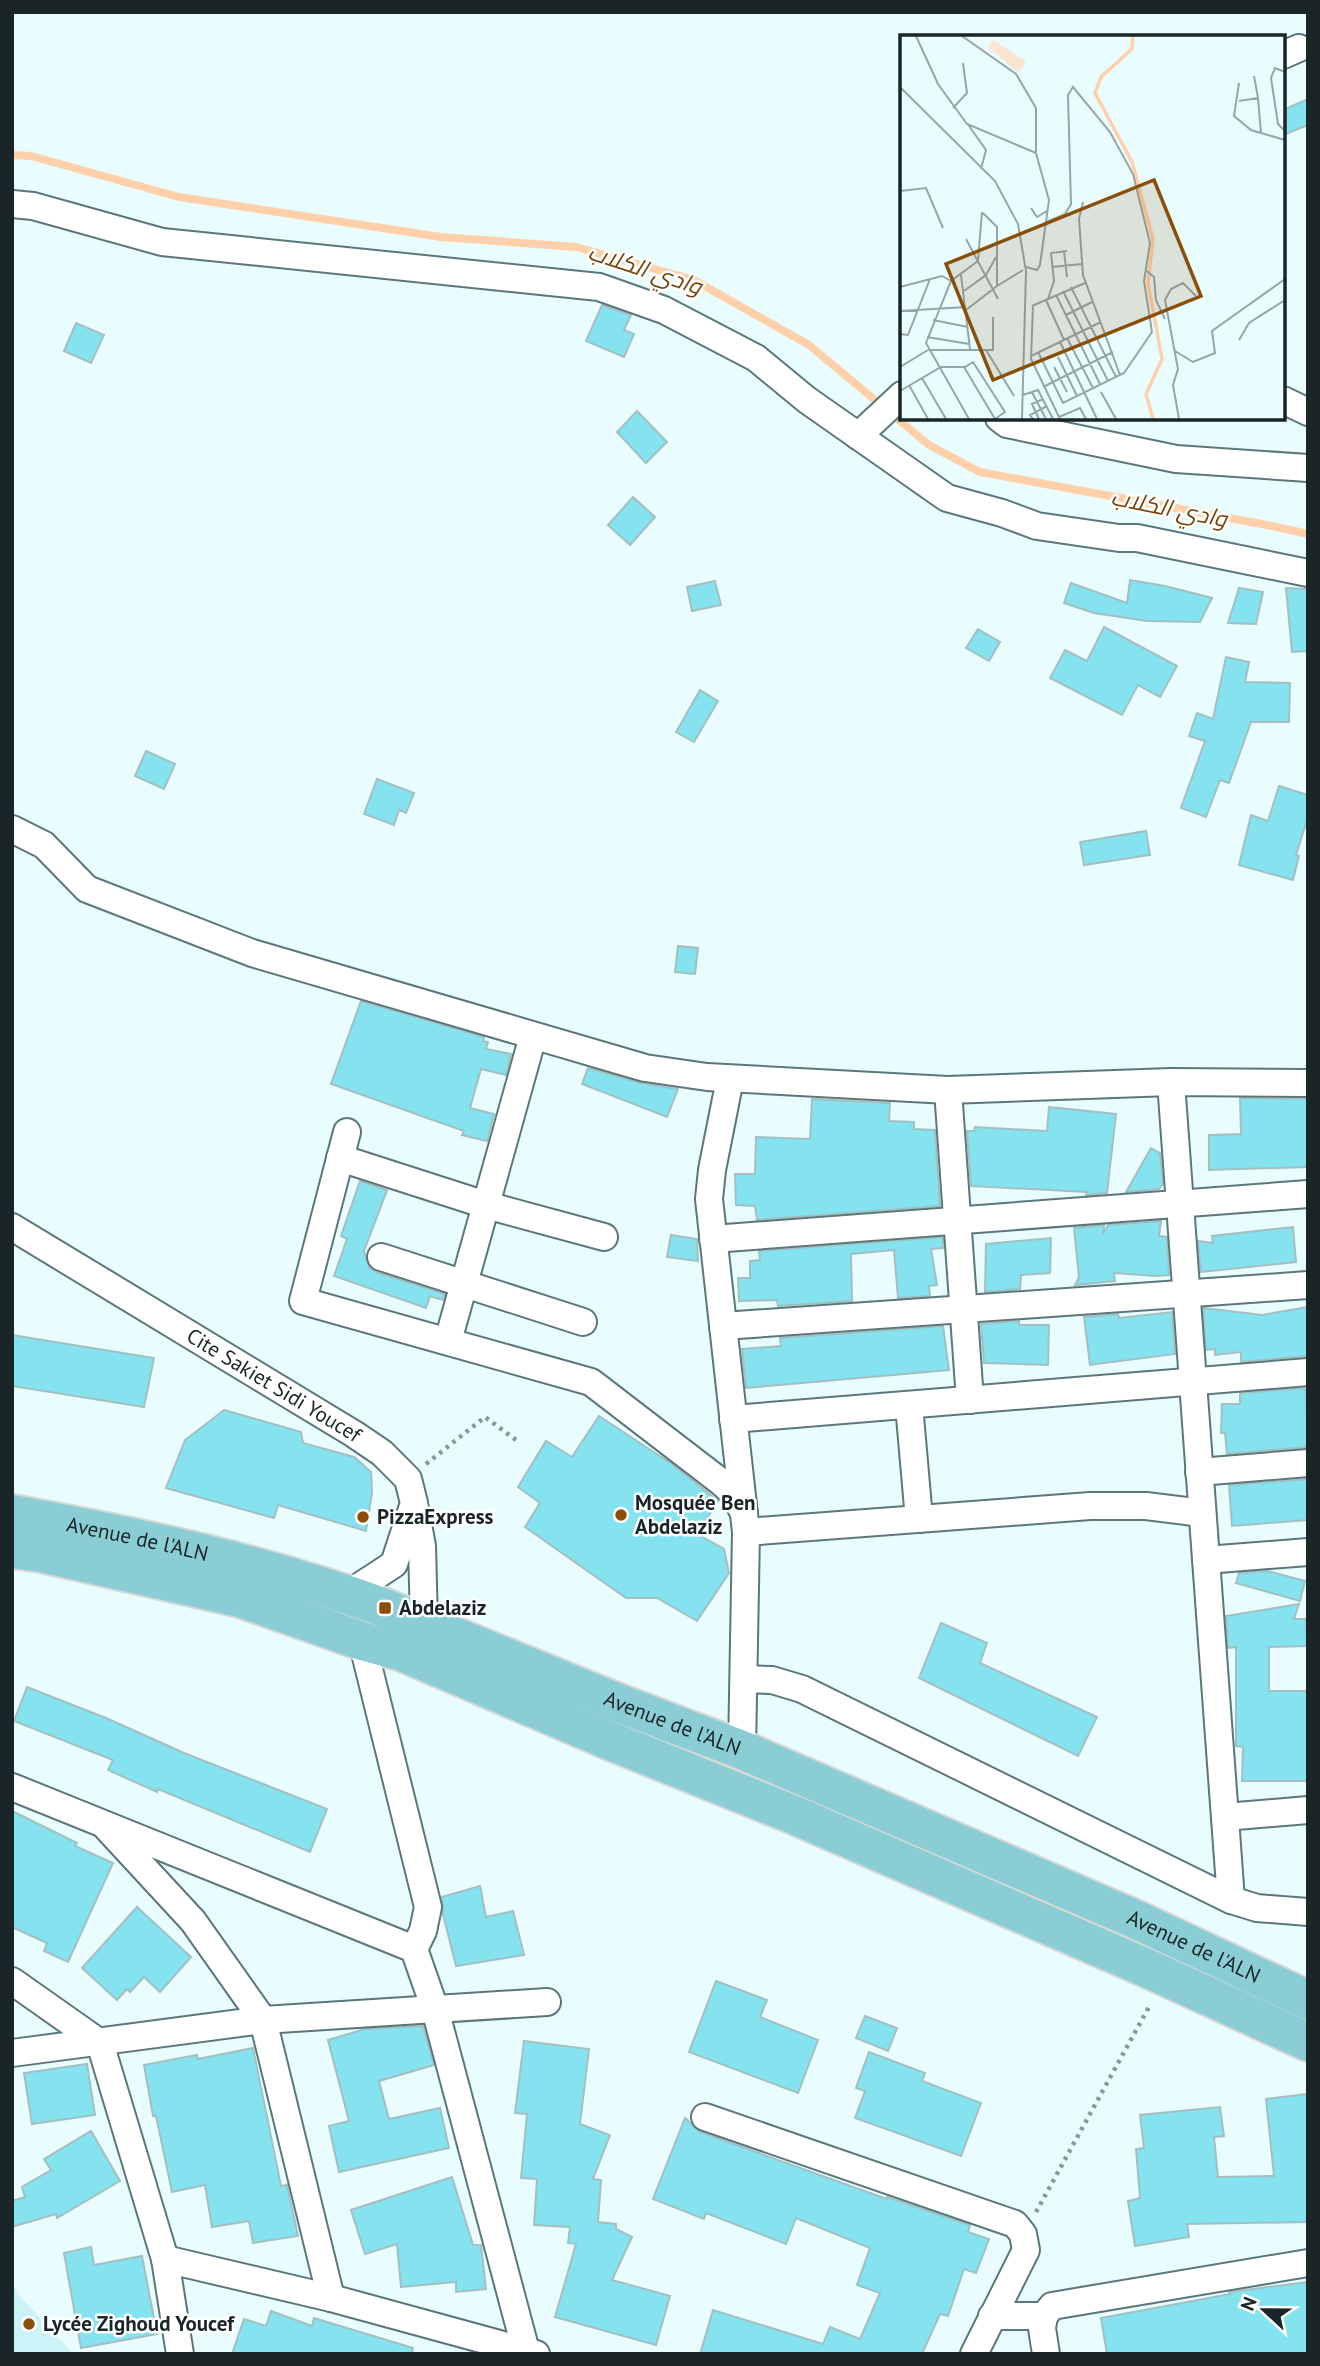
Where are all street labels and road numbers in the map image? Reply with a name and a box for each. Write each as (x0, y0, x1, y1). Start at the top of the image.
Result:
street label: Cite Sakiet Sidi Youcef (182, 1322, 368, 1449)
street label: Avenue de l'ALN (64, 1511, 211, 1567)
street label: Avenue de l'ALN (600, 1685, 745, 1761)
street label: Avenue de l'ALN (1123, 1903, 1265, 1989)

